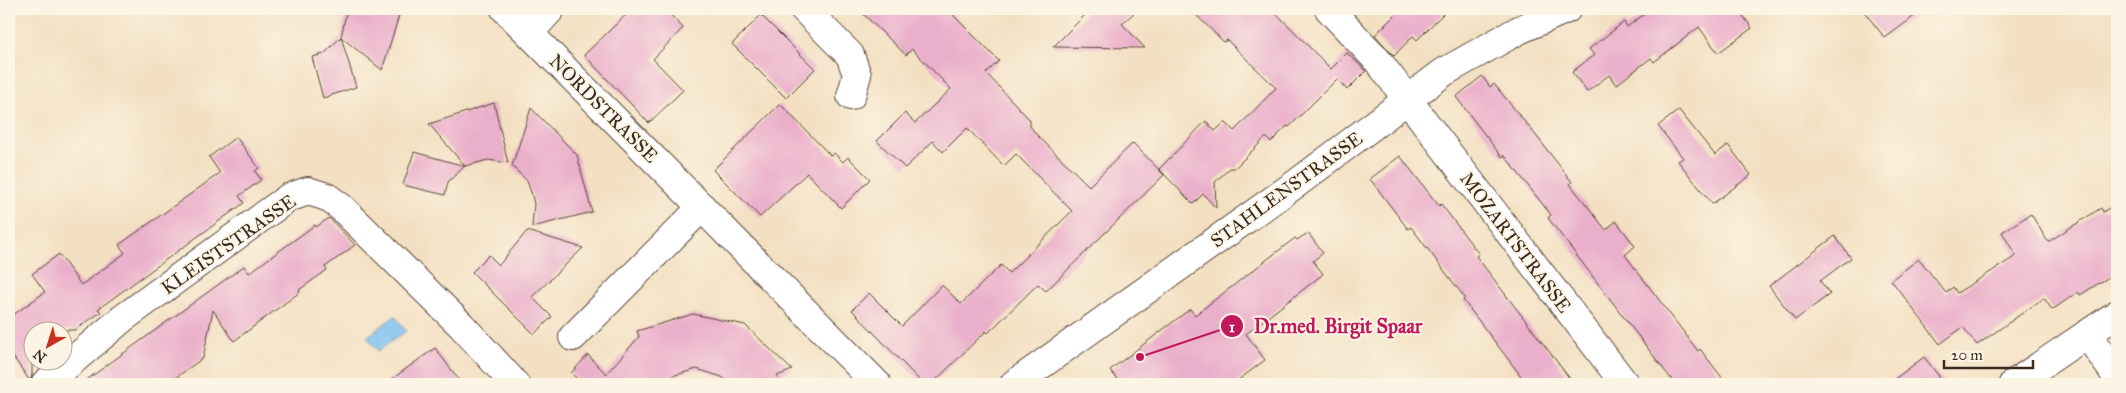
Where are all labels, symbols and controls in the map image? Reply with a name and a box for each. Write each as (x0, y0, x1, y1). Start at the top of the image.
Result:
street label: NORDSTRASSE (545, 49, 663, 168)
street label: STAHLENSTRASSE (1206, 126, 1367, 252)
street label: MOZARTSTRASSE (1455, 167, 1576, 317)
street label: KLEISTSTRASSE (157, 189, 300, 299)
callout: Dr.med. Birgit Spaar (1219, 309, 1433, 344)
text: Dr.med. Birgit Spaar (1254, 314, 1423, 339)
text: 1 (1229, 318, 1235, 336)
north arrow (22, 320, 72, 370)
scale bar (1944, 338, 2032, 370)
text: N (30, 345, 50, 366)
text: 20 m (1951, 346, 1983, 364)

